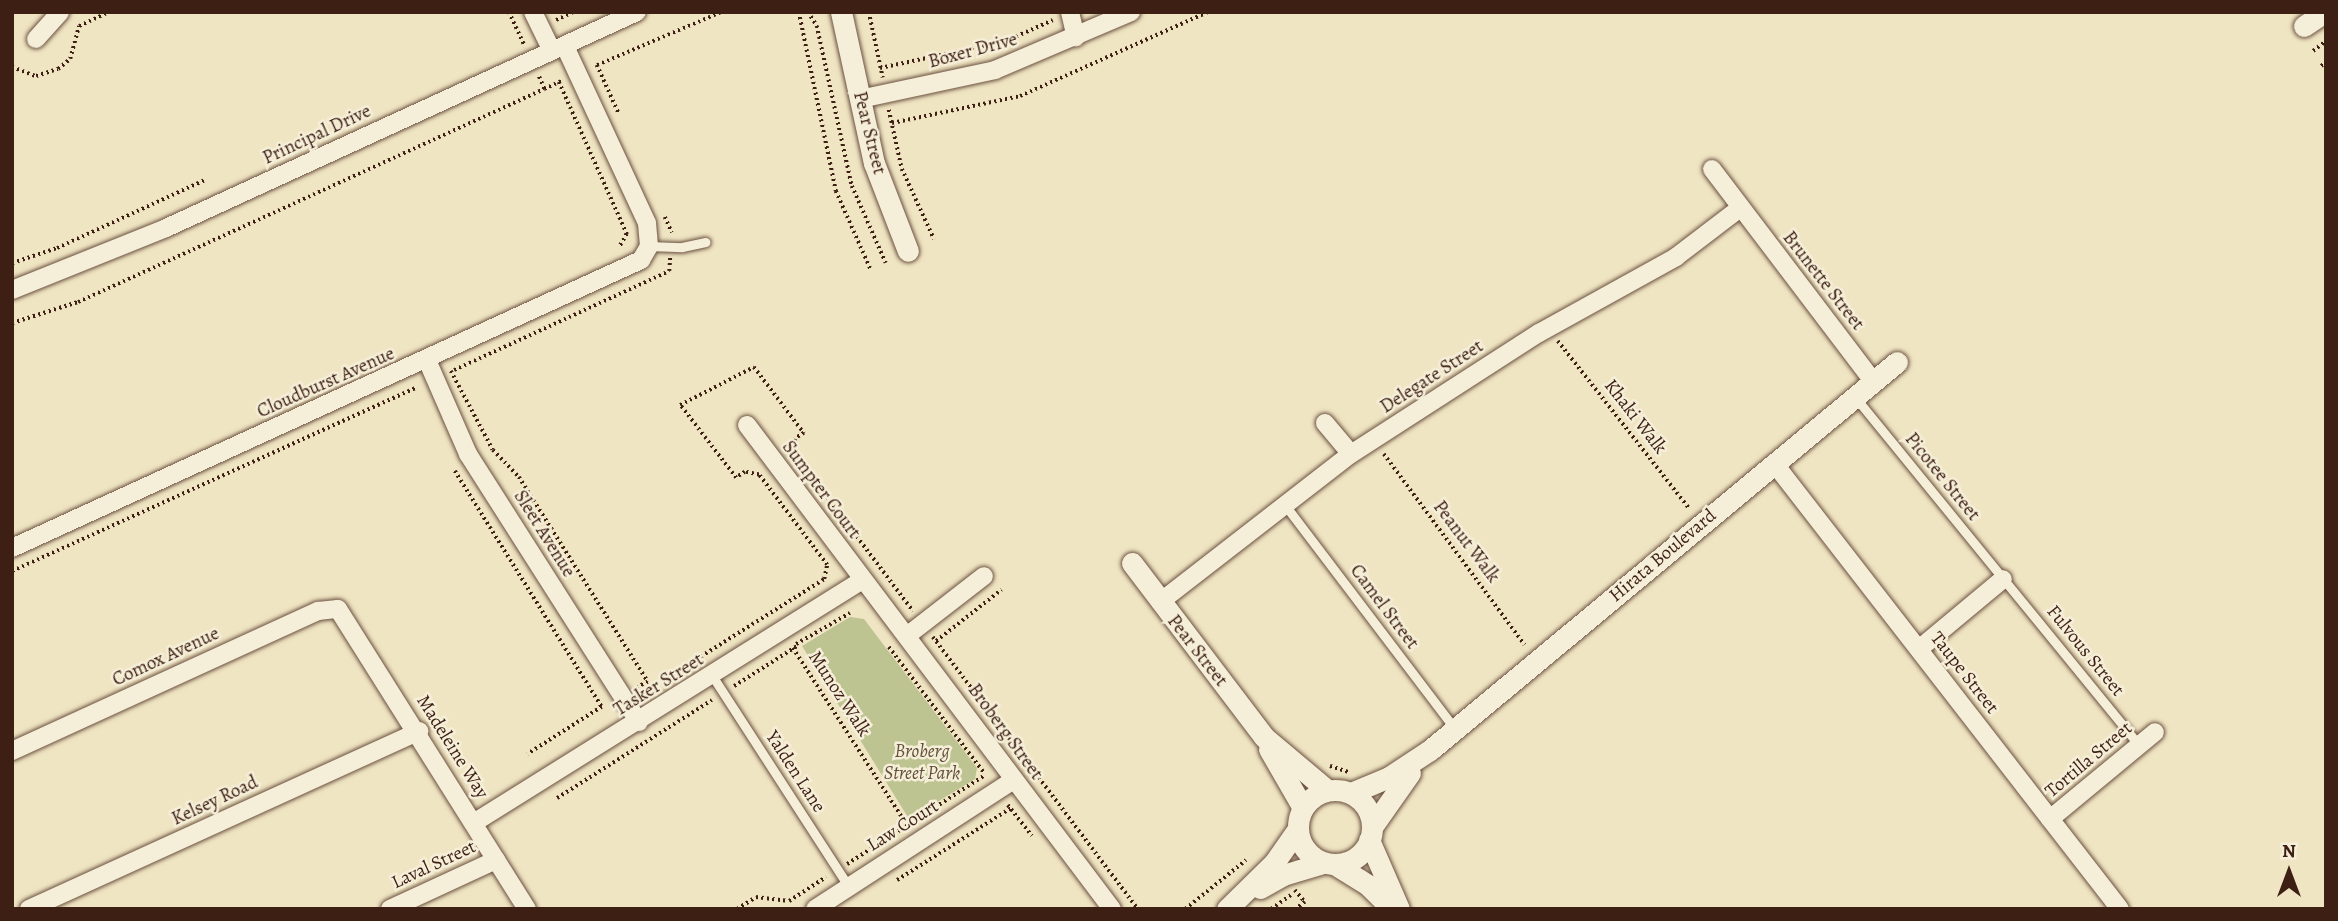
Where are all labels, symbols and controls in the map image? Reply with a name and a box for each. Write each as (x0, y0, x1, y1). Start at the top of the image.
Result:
street label: Boxer Drive (926, 28, 1020, 74)
street label: Pear Street (848, 89, 890, 177)
street label: Principal Drive (259, 100, 375, 170)
street label: Brunette Street (1777, 227, 1869, 335)
street label: Delegate Street (1376, 335, 1488, 419)
street label: Cloudburst Avenue (254, 343, 398, 423)
street label: Khaki Walk (1599, 375, 1671, 459)
street label: Picotee Street (1900, 428, 1984, 526)
street label: Sumpter Court (777, 436, 865, 544)
street label: Sleet Avenue (508, 486, 580, 582)
street label: Peanut Walk (1428, 496, 1504, 588)
street label: Hirata Boulevard (1605, 505, 1721, 607)
street label: Camel Street (1345, 560, 1423, 654)
street label: Fulvous Street (2041, 601, 2129, 701)
street label: Pear Street (1162, 611, 1232, 691)
street label: Comox Avenue (109, 622, 223, 692)
street label: Taupe Street (1925, 628, 2003, 718)
street label: Munoz Walk (803, 647, 875, 741)
street label: Tasker Street (610, 649, 708, 721)
street label: Broberg Street (963, 680, 1047, 784)
street label: Madeleine Way (411, 691, 493, 803)
street label: Tortilla Street (2041, 717, 2137, 803)
street label: Yalden Lane (760, 727, 830, 817)
park label: Broberg Street Park (884, 741, 960, 785)
street label: Kelsey Road (168, 771, 262, 831)
street label: Law Court (863, 795, 943, 857)
street label: Laval Street (388, 836, 480, 894)
north arrow (2254, 837, 2324, 907)
text: N (2282, 838, 2296, 864)

